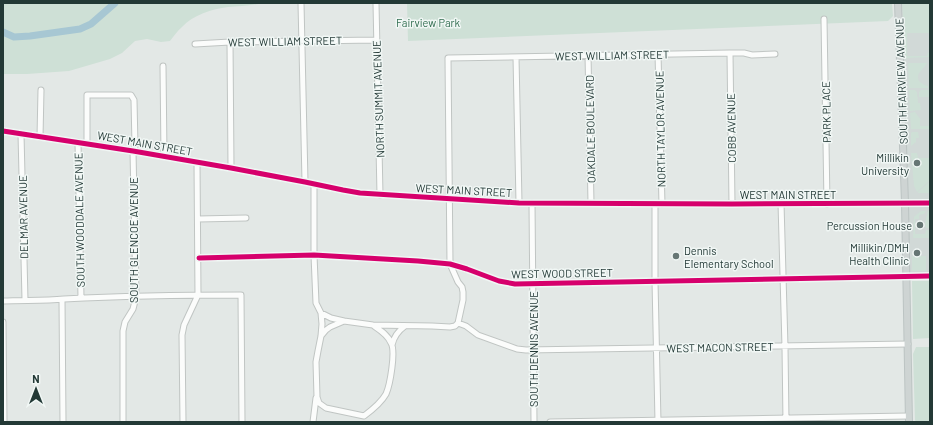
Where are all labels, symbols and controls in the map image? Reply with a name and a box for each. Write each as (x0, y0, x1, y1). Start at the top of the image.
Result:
park label: Fairview Park (396, 16, 461, 29)
street label: SOUTH FAIRVIEW AVENUE (892, 17, 910, 144)
street label: WEST WILLIAM STREET (228, 34, 342, 48)
street label: NORTH SUMMIT AVENUE (369, 40, 387, 158)
street label: WEST WILLIAM STREET (555, 48, 669, 62)
street label: NORTH TAYLOR AVENUE (652, 70, 668, 187)
street label: OAKDALE BOULEVARD (583, 75, 597, 183)
street label: PARK PLACE (819, 81, 833, 143)
street label: COBB AVENUE (724, 93, 738, 163)
street label: WEST MAIN STREET (96, 128, 194, 158)
place label: Millikin University (861, 151, 909, 177)
street label: SOUTH WOODDALE AVENUE (71, 152, 87, 287)
marker: Millikin University (912, 158, 922, 168)
street label: DELMAR AVENUE (16, 175, 30, 259)
street label: SOUTH GLENCOE AVENUE (127, 177, 140, 303)
street label: WEST MAIN STREET (415, 181, 513, 199)
street label: WEST MAIN STREET (740, 188, 836, 201)
place label: Percussion House (827, 219, 912, 232)
marker: Percussion House (915, 220, 925, 230)
place label: Millikin/DMH Health Clinic (849, 241, 909, 267)
place label: Dennis Elementary School (684, 244, 774, 270)
marker: Millikin/DMH Health Clinic (912, 248, 922, 258)
marker: Dennis Elementary School (671, 251, 681, 261)
street label: WEST WOOD STREET (511, 266, 613, 280)
street label: SOUTH DENNIS AVENUE (527, 291, 540, 407)
street label: WEST MACON STREET (666, 340, 774, 354)
north arrow (16, 369, 56, 409)
text: N (32, 372, 40, 385)

